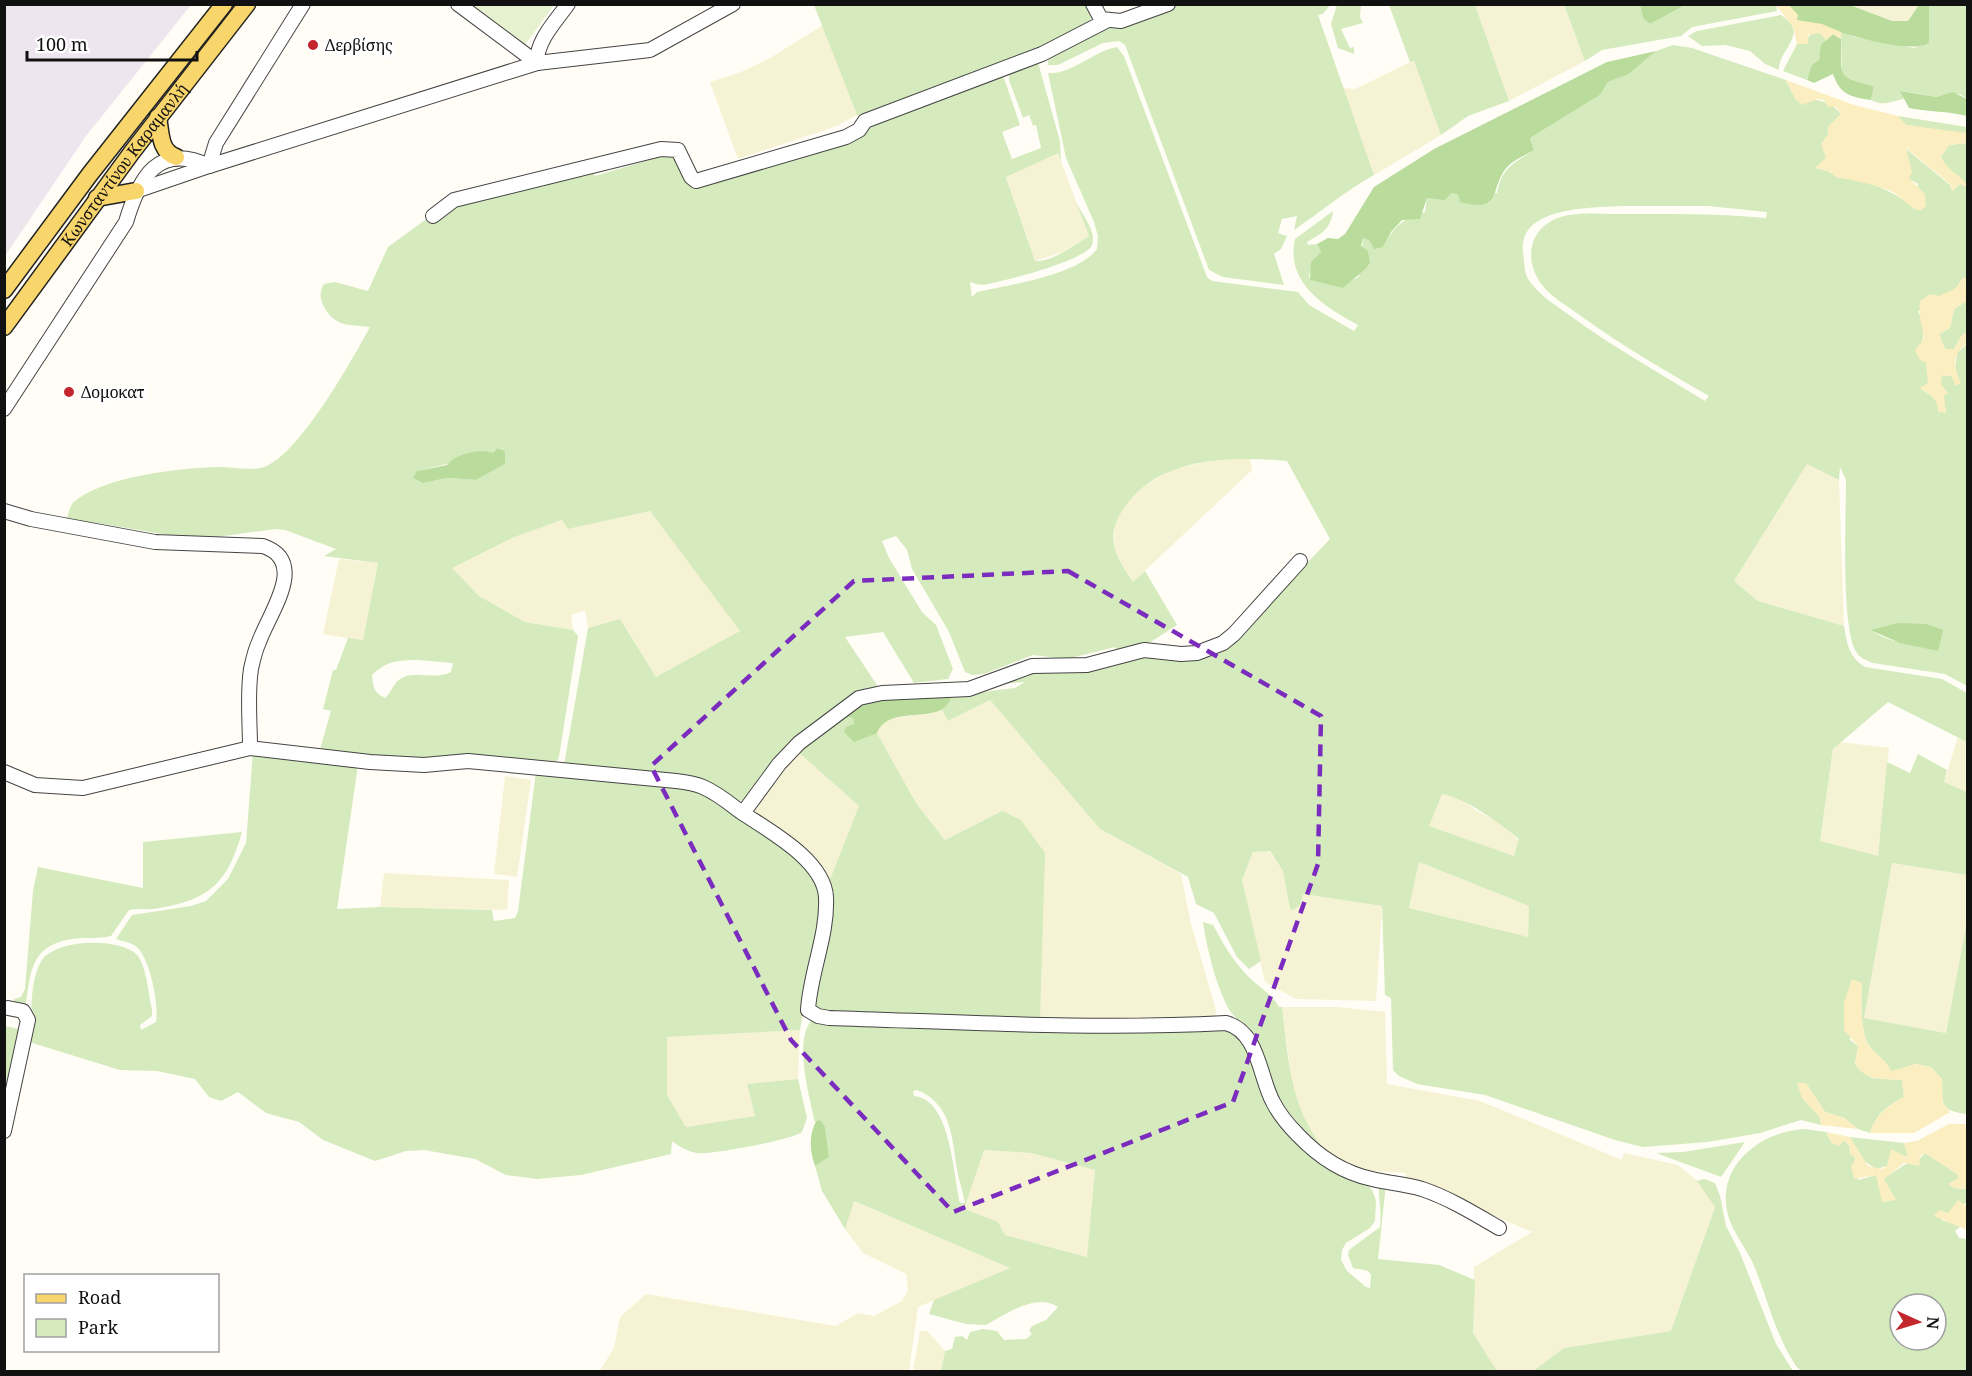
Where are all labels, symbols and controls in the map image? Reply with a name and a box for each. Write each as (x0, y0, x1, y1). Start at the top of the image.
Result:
scale bar (27, 24, 196, 62)
text: 100 m (36, 32, 88, 56)
place label: Δερβίσης (325, 34, 393, 56)
marker: Δερβίσης (306, 38, 320, 52)
street label: Κωνσταντίνου Καραμανλή (56, 79, 193, 251)
place label: Δομοκατ (81, 381, 145, 403)
marker: Δομοκατ (62, 385, 76, 399)
legend (24, 1274, 219, 1352)
text: Road (78, 1285, 121, 1309)
north arrow (1888, 1292, 1948, 1352)
text: Park (78, 1315, 118, 1339)
text: N (1922, 1316, 1944, 1330)

